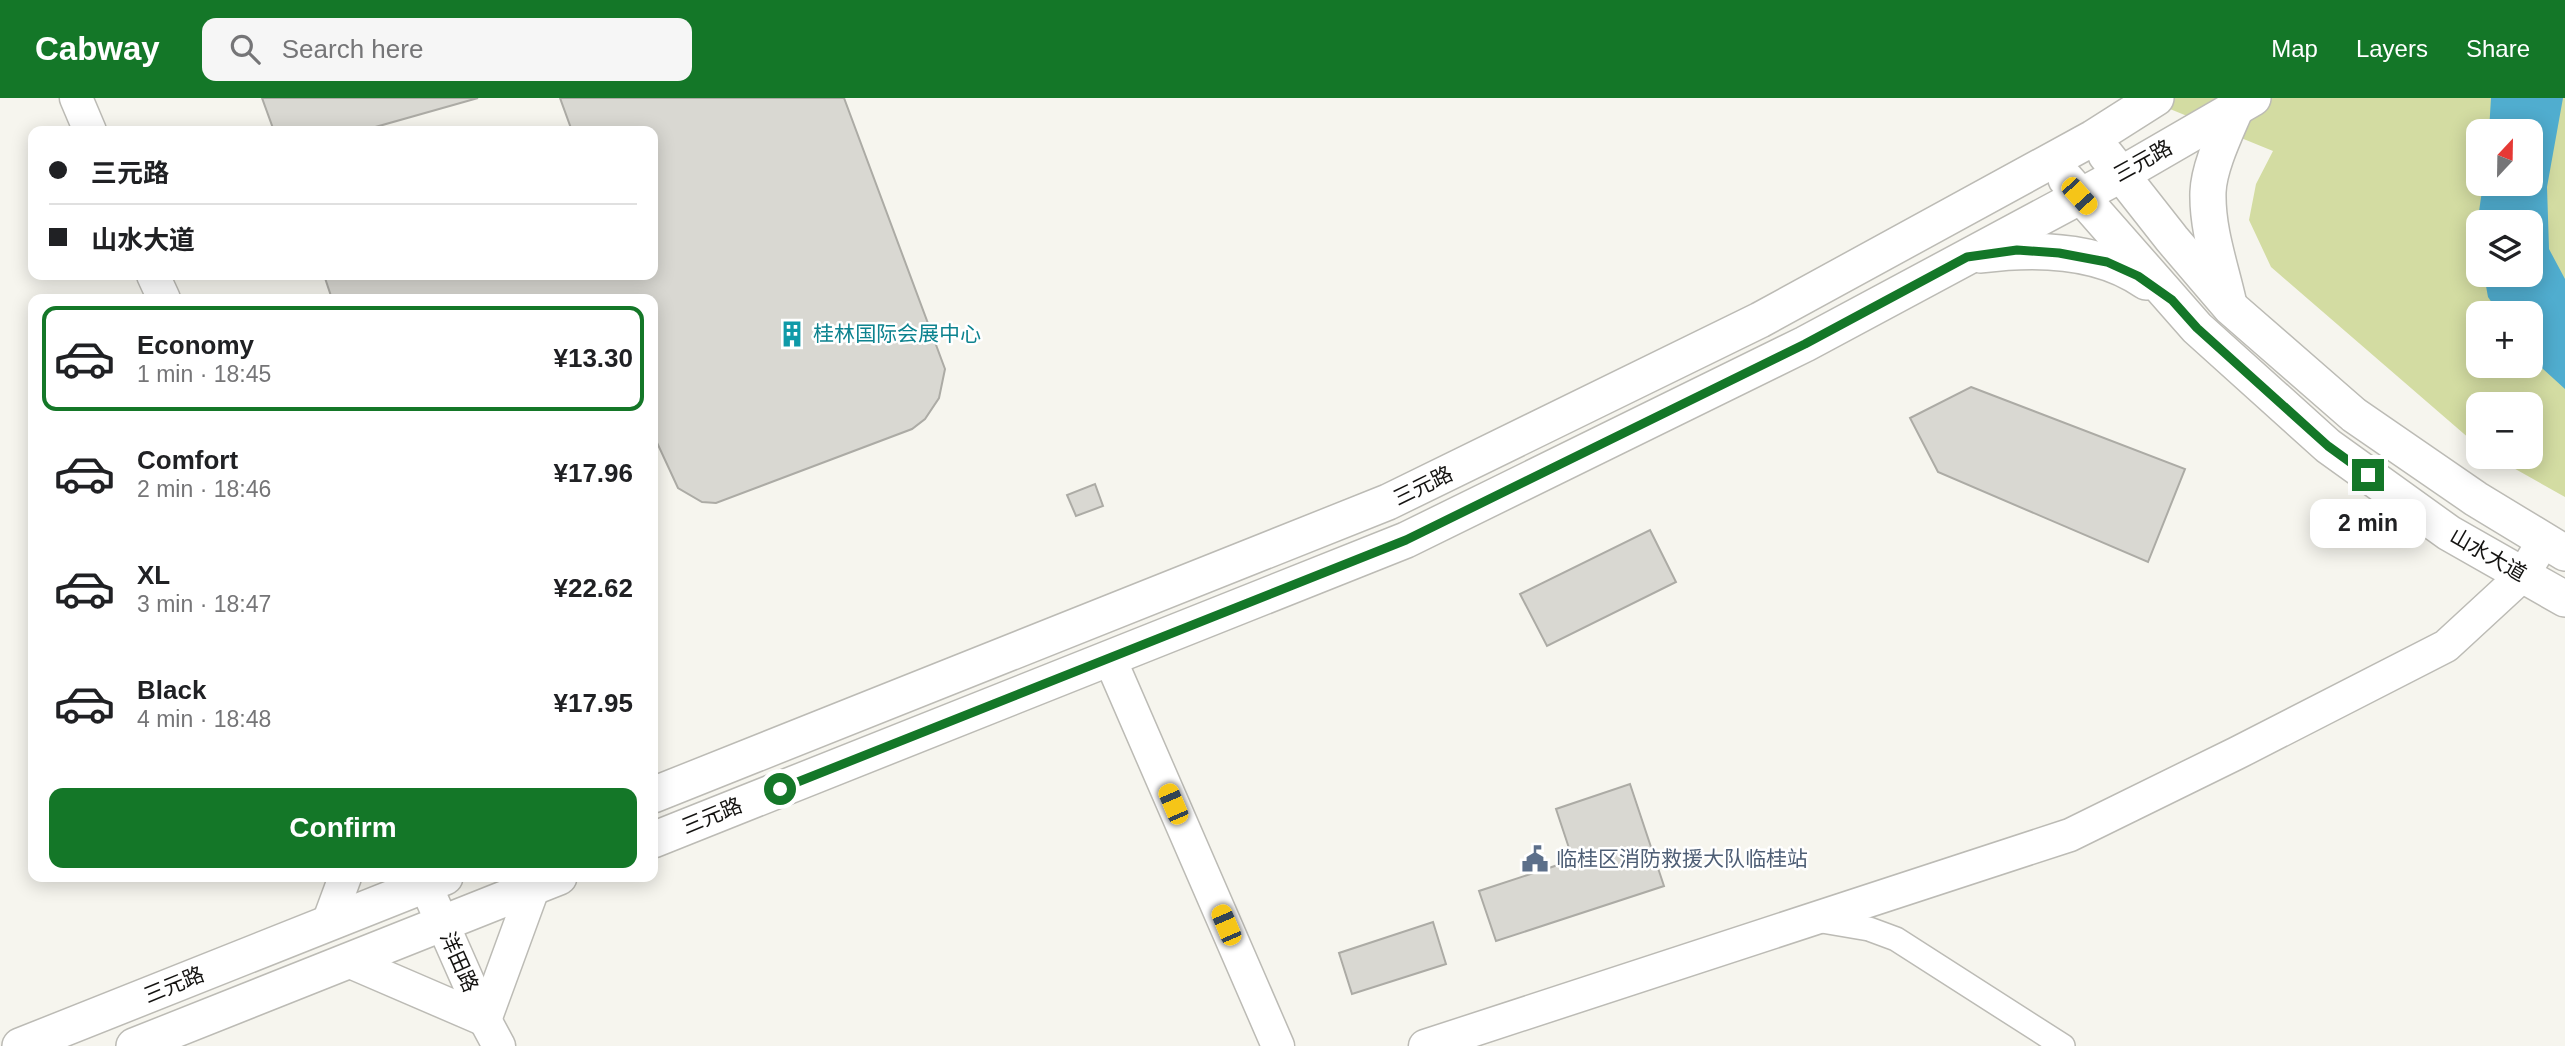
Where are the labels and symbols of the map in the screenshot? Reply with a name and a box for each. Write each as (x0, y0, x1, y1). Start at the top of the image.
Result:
north arrow (2466, 119, 2543, 196)
street label: 三元路 (2110, 135, 2176, 186)
car (2058, 173, 2101, 219)
building icon: 桂林国际会展中心 (777, 319, 807, 349)
place label: 桂林国际会展中心 (813, 322, 981, 345)
route end (2352, 459, 2384, 491)
street label: 三元路 (1389, 461, 1456, 510)
callout: 2 min (2310, 500, 2426, 548)
street label: 山水大道 (2446, 524, 2530, 586)
route start (764, 773, 796, 805)
car (1156, 781, 1191, 827)
street label: 三元路 (678, 793, 745, 838)
public building icon: 临桂区消防救援大队临桂站 (1520, 844, 1550, 874)
place label: 临桂区消防救援大队临桂站 (1556, 847, 1808, 870)
car (1209, 902, 1244, 948)
street label: 洋田路 (436, 928, 483, 995)
street label: 三元路 (140, 962, 207, 1007)

